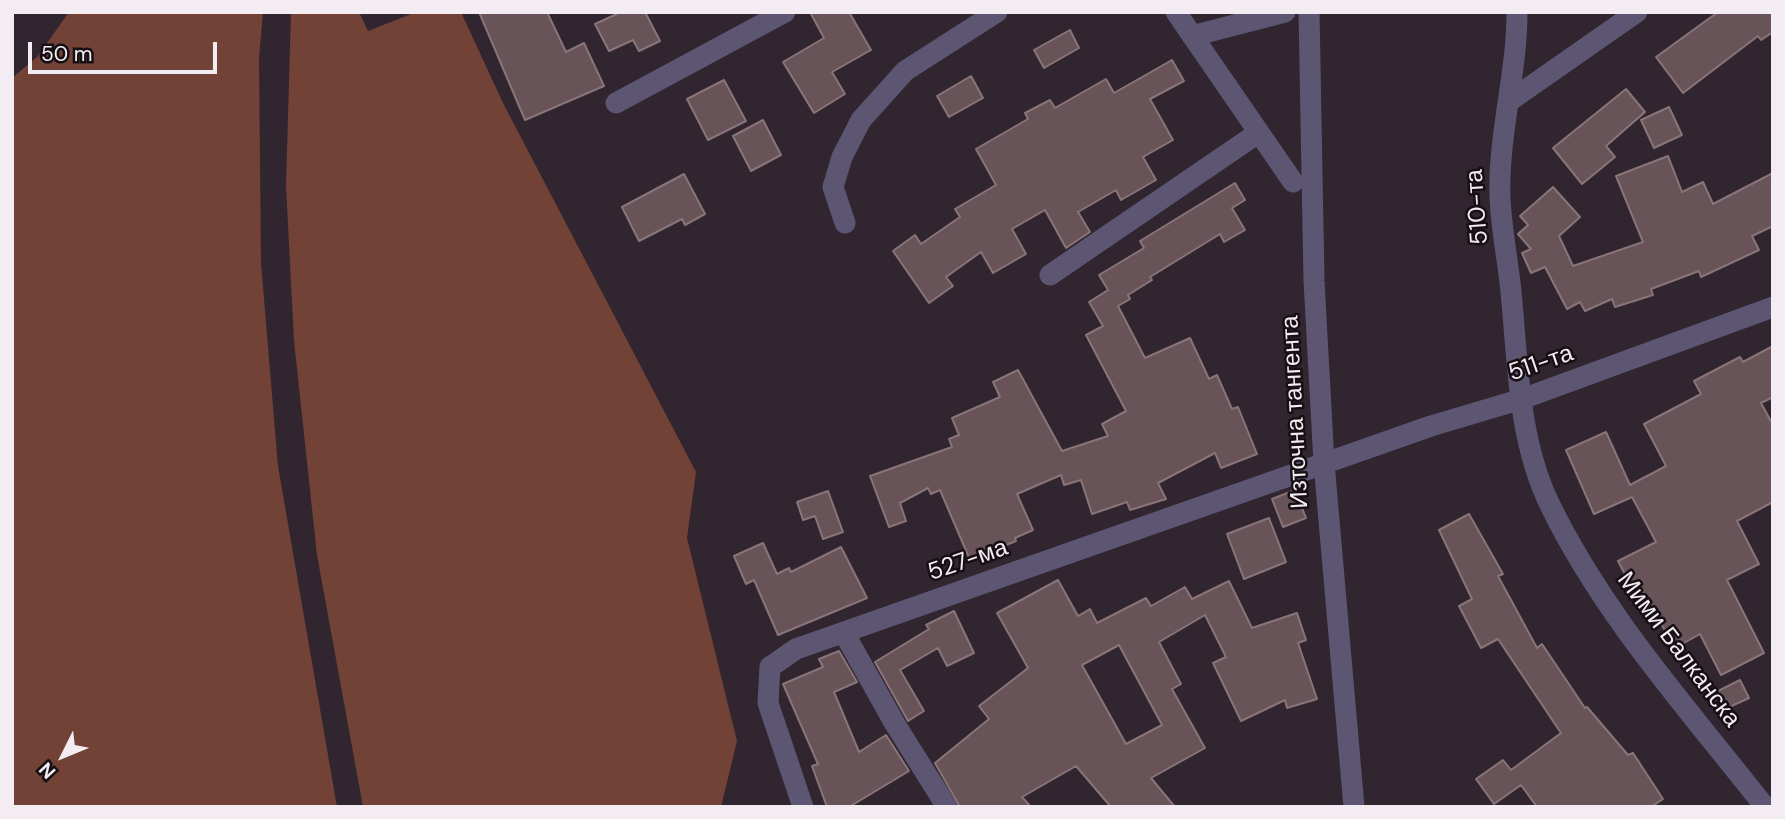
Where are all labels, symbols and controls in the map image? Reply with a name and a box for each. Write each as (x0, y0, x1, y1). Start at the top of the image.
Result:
scale bar (32, 28, 220, 72)
text: 50 m (41, 40, 92, 68)
street label: 510-та (1461, 168, 1495, 246)
street label: Източна тангента (1277, 315, 1315, 509)
street label: 511-та (1505, 340, 1577, 388)
street label: 527-ма (924, 534, 1012, 588)
street label: Мими Балканска (1610, 567, 1746, 733)
north arrow (28, 721, 98, 791)
text: N (33, 757, 61, 784)

